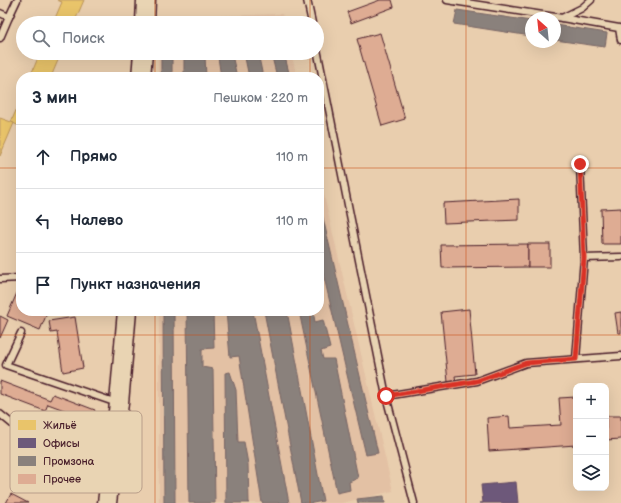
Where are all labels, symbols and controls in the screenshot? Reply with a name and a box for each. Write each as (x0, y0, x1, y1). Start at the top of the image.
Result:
north arrow (525, 12, 561, 48)
search box (16, 16, 324, 60)
icon: search (30, 27, 52, 49)
text: Поиск (62, 29, 105, 48)
text: 3 мин (32, 88, 77, 108)
text: Пешком · 220 m (213, 90, 308, 106)
icon: ahead (32, 146, 54, 168)
text: Прямо (70, 147, 117, 166)
text: 110 m (276, 149, 308, 165)
route end (571, 155, 589, 173)
icon: left (32, 210, 54, 232)
text: Налево (70, 211, 123, 230)
text: 110 m (276, 213, 308, 229)
icon: arrive (32, 274, 54, 296)
text: Пункт назначения (70, 275, 201, 294)
map controls (573, 383, 609, 491)
button: + (573, 383, 609, 419)
route start (377, 387, 395, 405)
legend (10, 411, 142, 493)
text: Жильё (43, 419, 77, 432)
button: − (573, 419, 609, 455)
text: Офисы (43, 437, 80, 450)
text: Промзона (43, 455, 95, 468)
button: layers (573, 455, 609, 491)
text: Прочее (43, 473, 81, 486)

